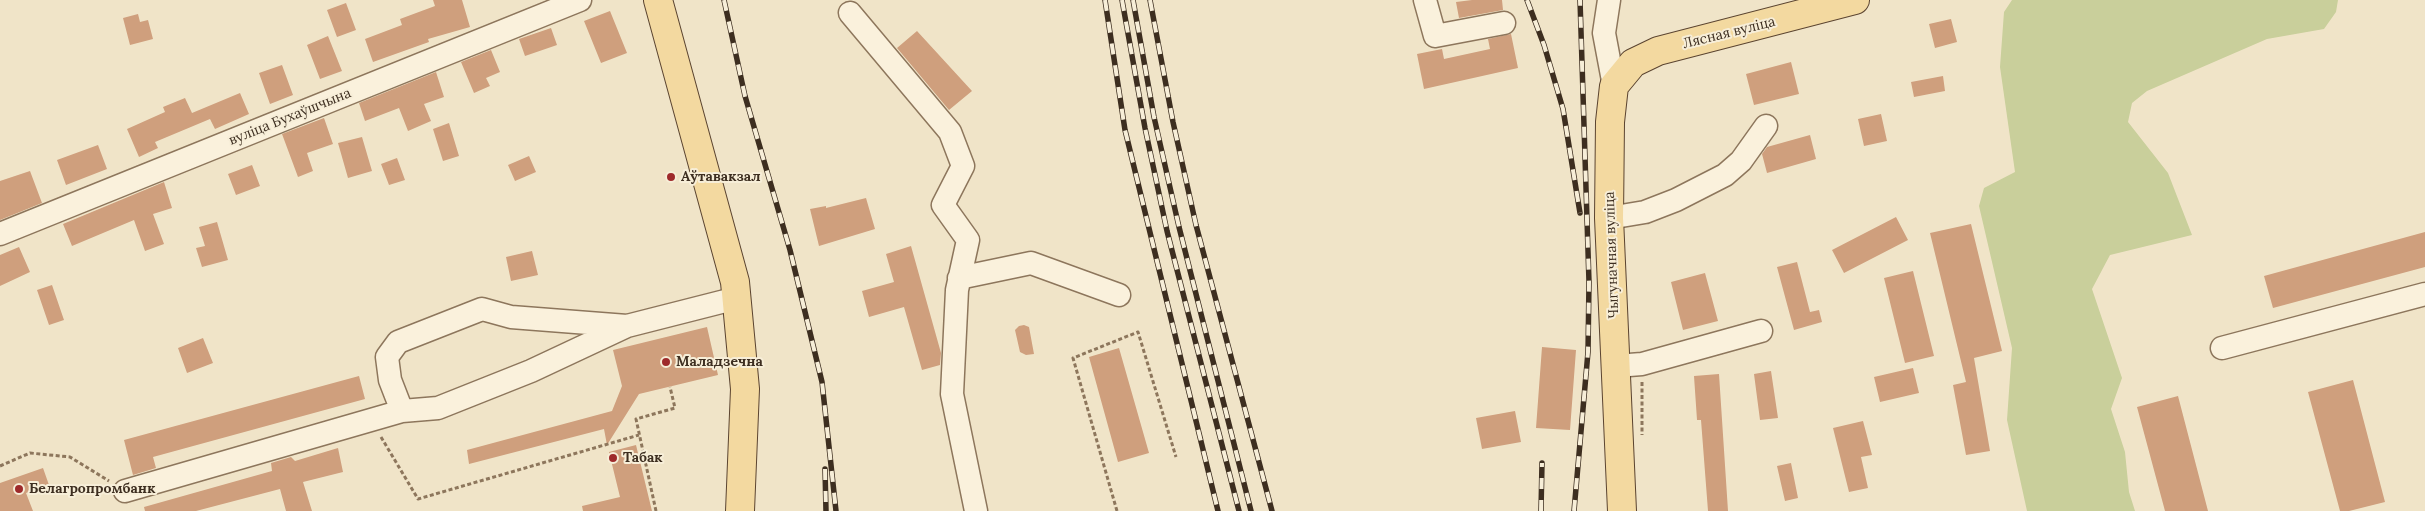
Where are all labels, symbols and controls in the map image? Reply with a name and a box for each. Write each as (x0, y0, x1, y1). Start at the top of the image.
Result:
street label: Лясная вуліца (1681, 13, 1777, 53)
street label: вуліца Бухаўшчына (226, 85, 354, 149)
place label: Аўтавакзал (681, 169, 761, 185)
marker: Аўтавакзал (665, 171, 677, 183)
street label: Чыгуначная вуліца (1601, 191, 1623, 319)
place label: Маладзечна (676, 354, 763, 370)
marker: Маладзечна (660, 356, 672, 368)
place label: Табак (623, 450, 663, 466)
marker: Табак (607, 452, 619, 464)
place label: Белагропромбанк (29, 481, 155, 497)
marker: Белагропромбанк (13, 483, 25, 495)

